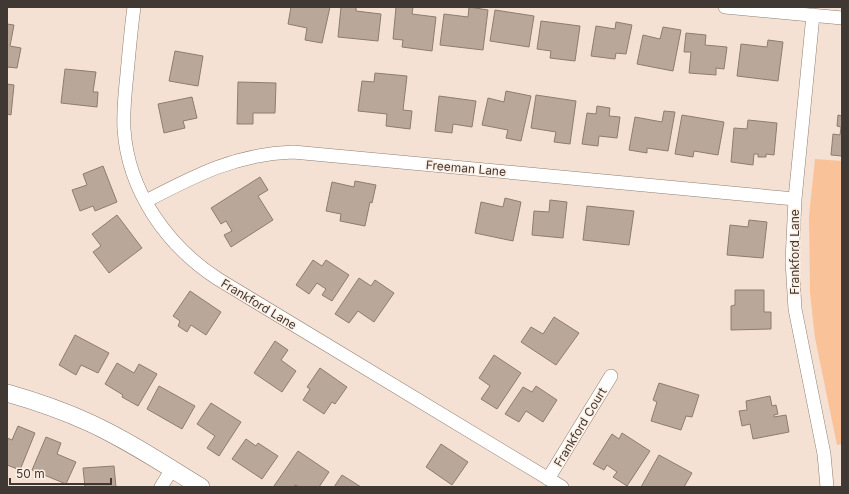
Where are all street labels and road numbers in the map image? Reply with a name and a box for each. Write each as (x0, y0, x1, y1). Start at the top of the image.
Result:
street label: Freeman Lane (425, 157, 507, 179)
street label: Frankford Lane (787, 209, 802, 295)
street label: Frankford Lane (218, 276, 300, 332)
street label: Frankford Court (550, 385, 610, 469)

